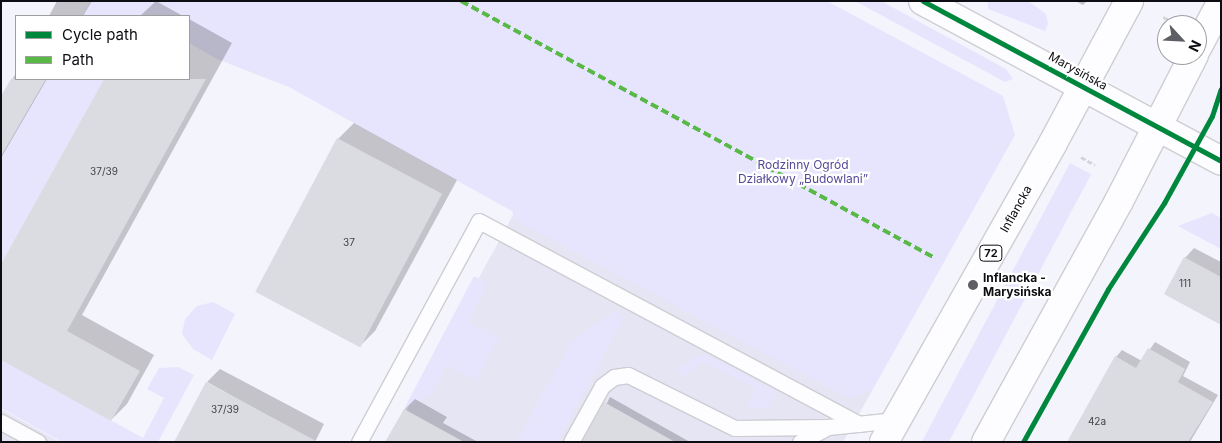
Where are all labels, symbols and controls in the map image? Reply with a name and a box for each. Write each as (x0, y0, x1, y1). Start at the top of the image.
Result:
legend (15, 15, 190, 80)
north arrow (1157, 15, 1207, 65)
text: Cycle path (62, 25, 138, 44)
text: N (1185, 38, 1205, 55)
street label: Marysińska (1046, 49, 1110, 93)
text: Path (62, 50, 94, 69)
park label: Rodzinny Ogród Działkowy „Budowlani” (738, 158, 868, 186)
house number: 37/39 (90, 166, 118, 178)
street label: Inflancka (997, 183, 1035, 235)
house number: 37 (343, 237, 355, 249)
road number: 72 (978, 244, 1004, 262)
place label: Inflancka - Marysińska (983, 271, 1052, 299)
house number: 111 (1179, 278, 1191, 290)
marker: Inflancka - Marysińska (967, 279, 979, 291)
house number: 37/39 (211, 404, 239, 416)
house number: 42a (1088, 416, 1106, 428)

